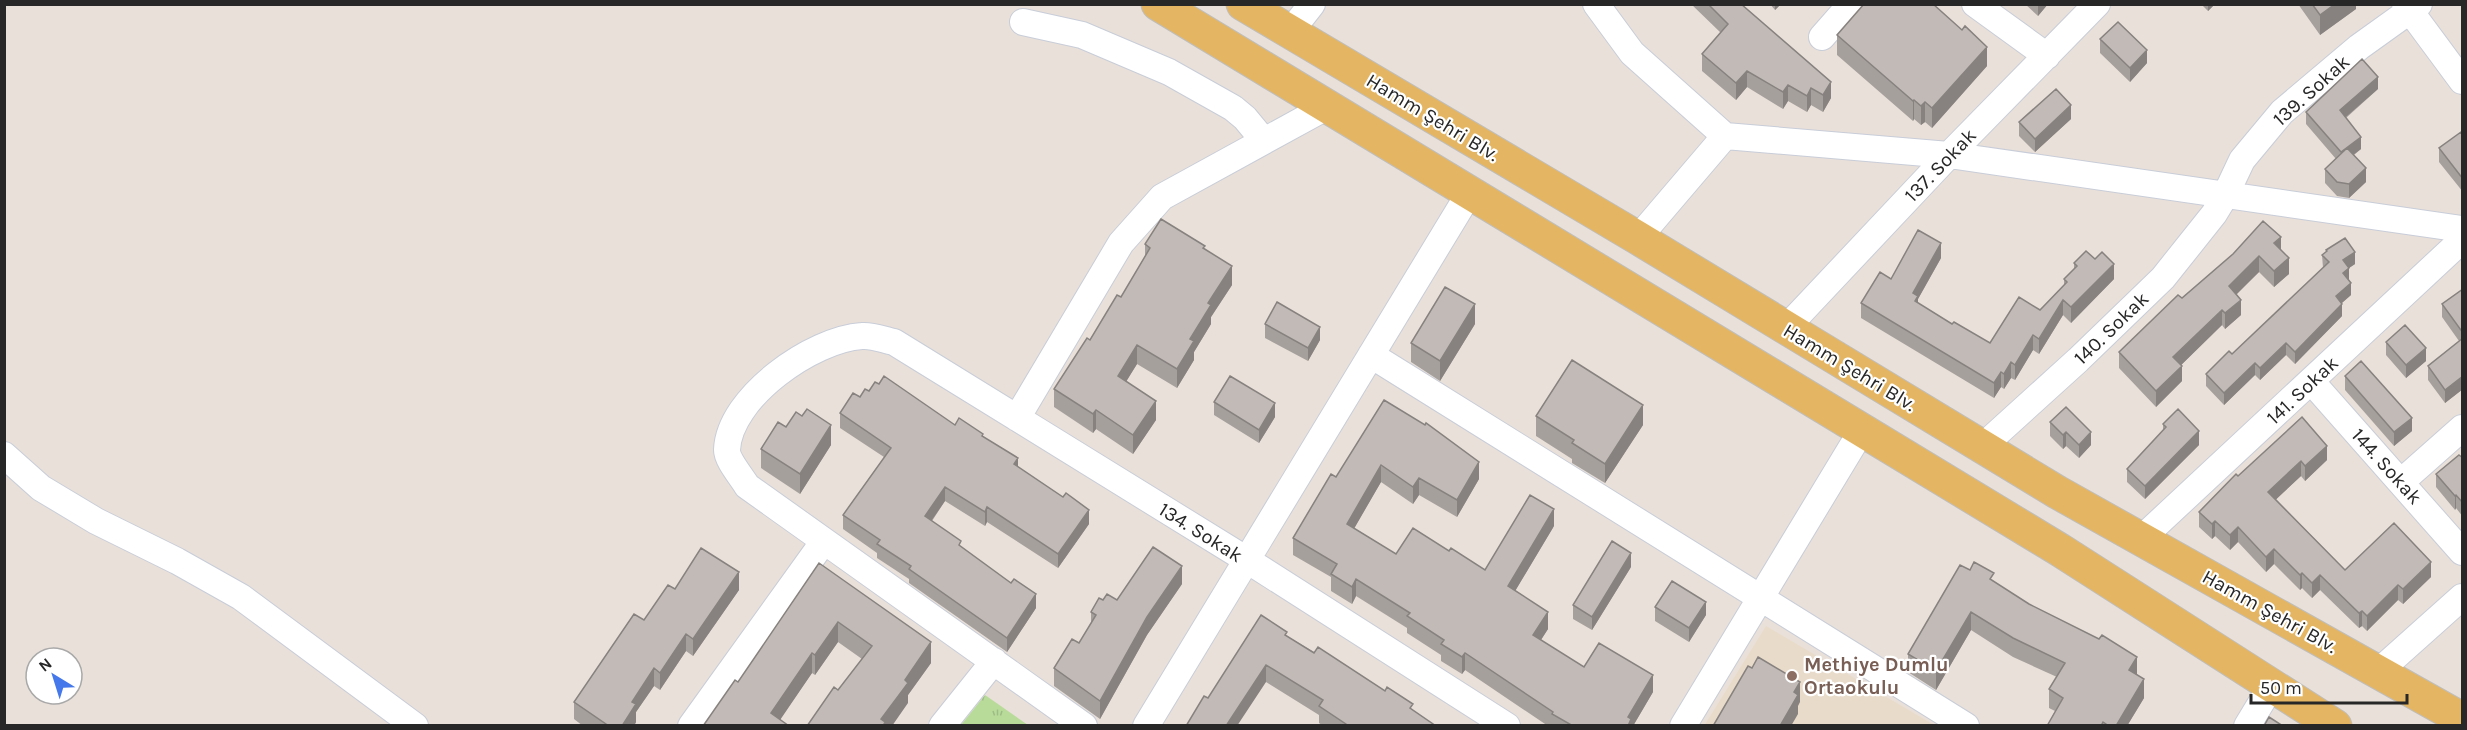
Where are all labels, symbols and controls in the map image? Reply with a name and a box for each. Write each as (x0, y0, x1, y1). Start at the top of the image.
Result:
street label: 139. Sokak (2268, 50, 2354, 131)
street label: Hamm Şehri Blv. (1362, 69, 1503, 166)
street label: 137. Sokak (1900, 124, 1981, 207)
street label: 140. Sokak (2069, 287, 2153, 369)
street label: Hamm Şehri Blv. (1779, 319, 1920, 416)
street label: 141. Sokak (2262, 352, 2343, 429)
street label: 144. Sokak (2347, 424, 2427, 509)
street label: 134. Sokak (1155, 498, 1247, 567)
street label: Hamm Şehri Blv. (2198, 565, 2341, 658)
north arrow (24, 646, 84, 706)
place label: Methiye Dumlu Ortaokulu (1804, 653, 1949, 699)
text: N (35, 654, 55, 676)
scale bar (2251, 667, 2407, 705)
marker: Methiye Dumlu Ortaokulu (1785, 669, 1799, 683)
text: 50 m (2260, 677, 2302, 699)

